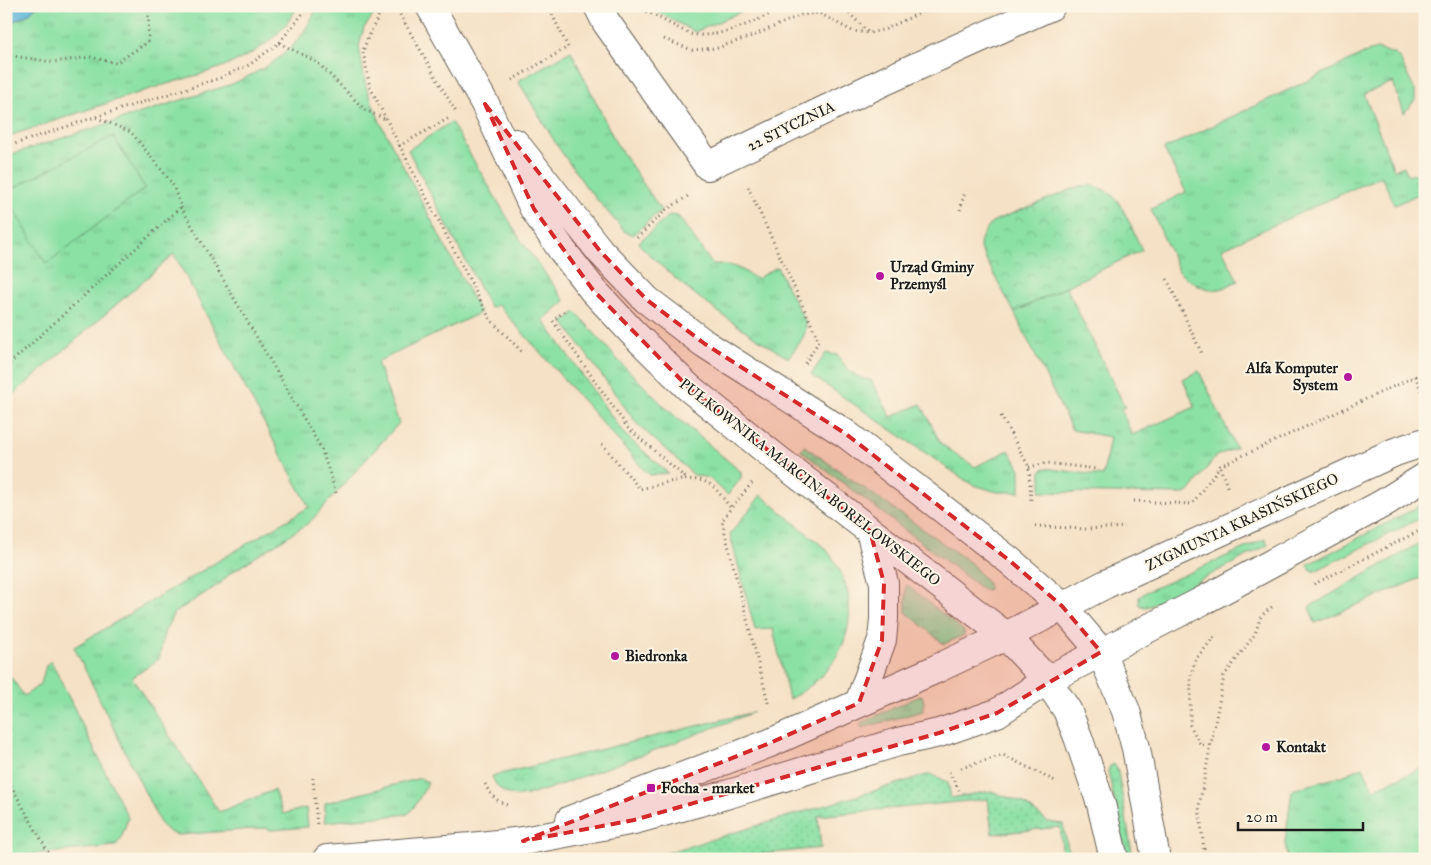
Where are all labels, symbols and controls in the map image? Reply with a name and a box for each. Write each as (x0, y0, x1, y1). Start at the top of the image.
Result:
street label: 22 STYCZNIA (744, 97, 838, 155)
place label: Urząd Gminy Przemyśl (890, 258, 975, 294)
marker: Urząd Gminy Przemyśl (874, 270, 886, 282)
place label: Alfa Komputer System (1245, 359, 1338, 395)
marker: Alfa Komputer System (1342, 371, 1354, 383)
street label: PUŁKOWNIKA MARCINA BORELOWSKIEGO (676, 374, 944, 590)
street label: ZYGMUNTA KRASIŃSKIEGO (1142, 468, 1341, 575)
place label: Biedronka (625, 647, 688, 665)
marker: Biedronka (609, 650, 621, 662)
place label: Kontakt (1276, 738, 1327, 756)
marker: Kontakt (1260, 741, 1272, 753)
place label: Focha - market (661, 779, 755, 797)
marker: Focha - market (645, 782, 657, 794)
scale bar (1238, 800, 1364, 832)
text: 20 m (1246, 808, 1278, 826)

